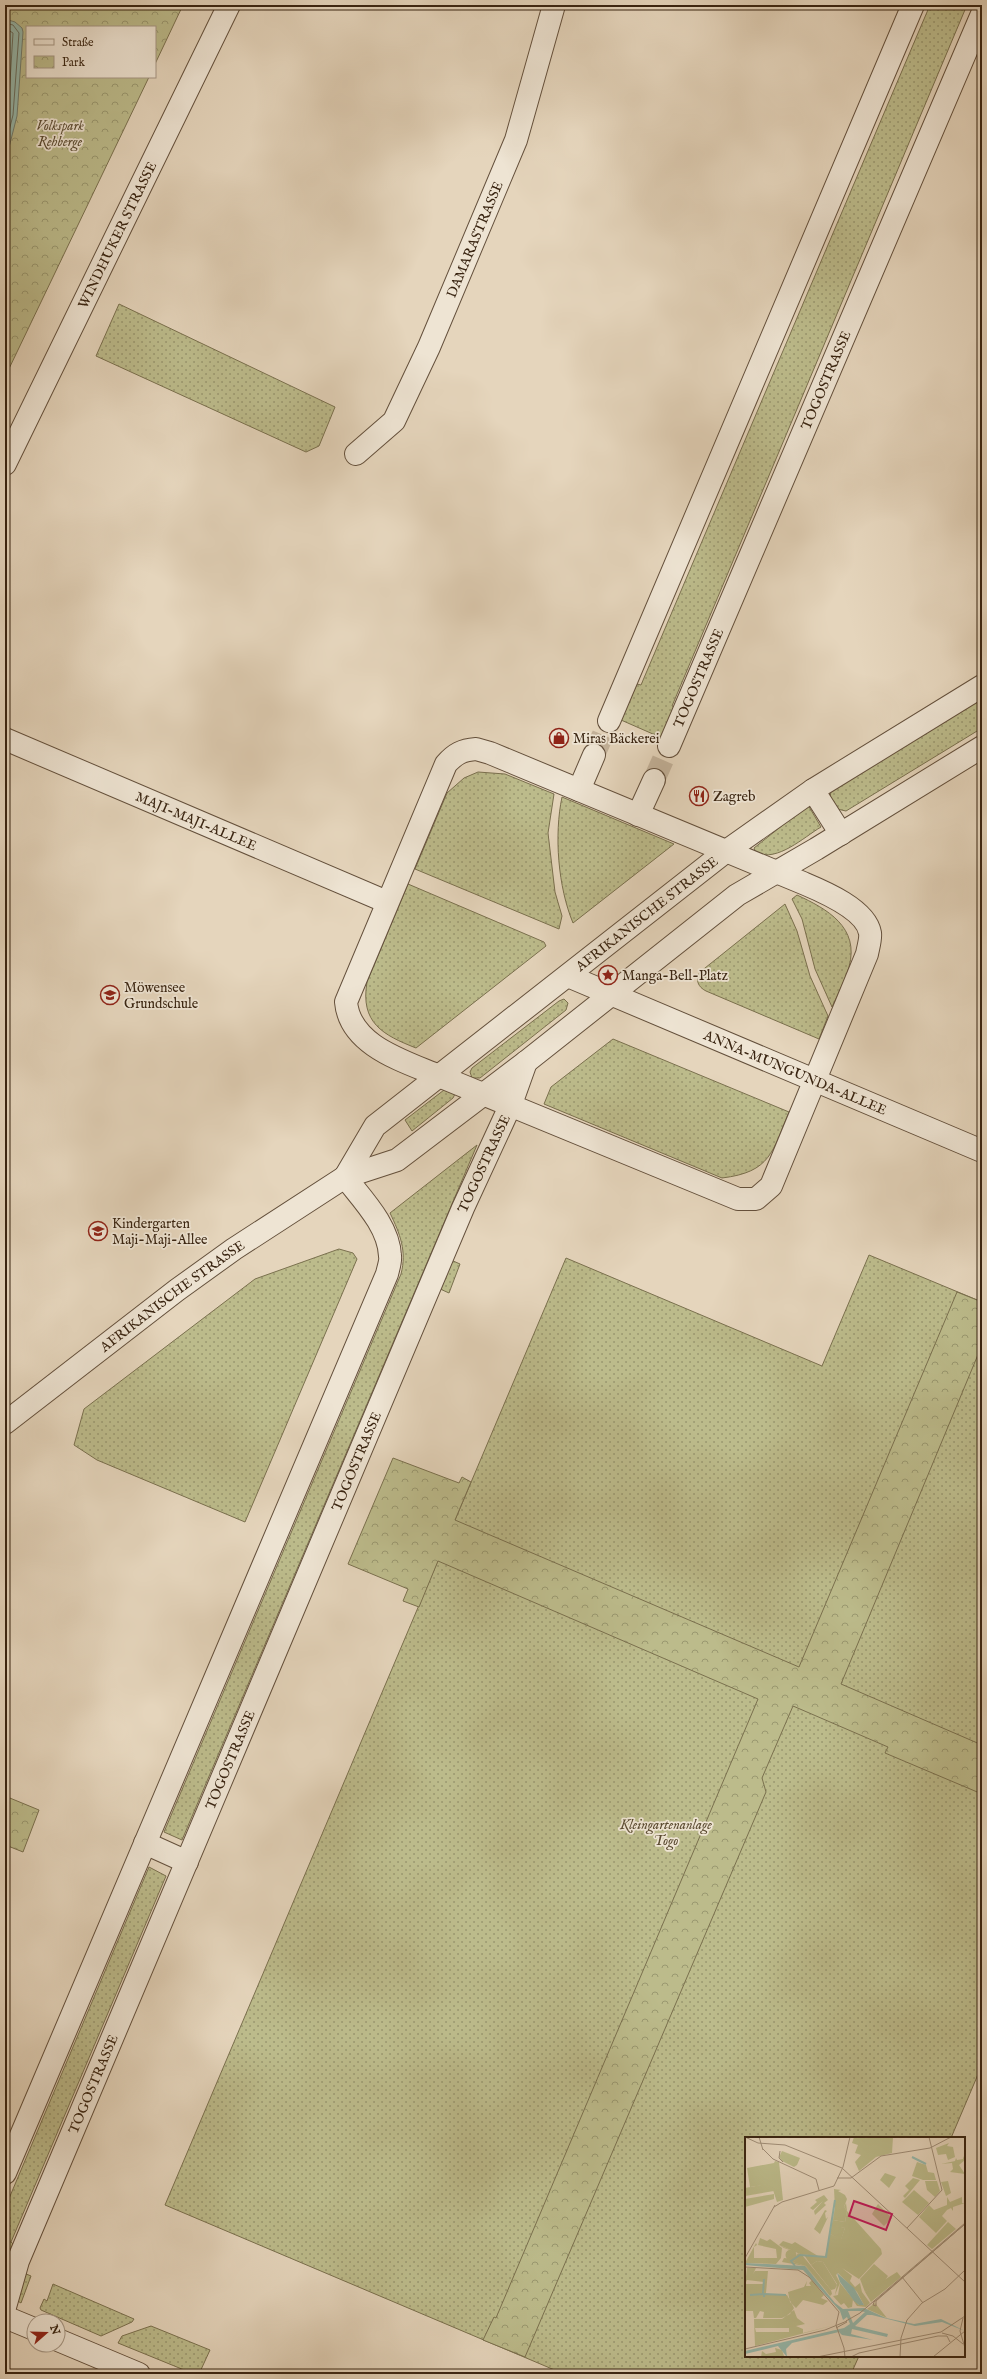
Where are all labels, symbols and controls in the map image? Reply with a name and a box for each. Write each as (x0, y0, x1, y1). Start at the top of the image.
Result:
legend (26, 26, 156, 78)
text: Straße (62, 35, 94, 50)
text: Park (62, 55, 85, 70)
park label: Volkspark Rehberge (36, 117, 84, 152)
street label: WINDHUKER STRASSE (74, 158, 161, 312)
street label: DAMARASTRASSE (443, 178, 508, 301)
street label: TOGOSTRASSE (797, 328, 856, 433)
street label: TOGOSTRASSE (670, 626, 728, 731)
shop icon: Miras Bäckerei (548, 727, 570, 749)
place label: Miras Bäckerei (573, 730, 660, 748)
restaurant icon: Zagreb (688, 785, 710, 807)
street label: MAJI-MAJI-ALLEE (133, 788, 260, 855)
place label: Zagreb (713, 788, 756, 806)
street label: AFRIKANISCHE STRASSE (571, 853, 722, 976)
place icon: Manga-Bell-Platz (597, 964, 619, 986)
place label: Manga-Bell-Platz (622, 967, 728, 985)
place label: Möwensee Grundschule (124, 979, 199, 1013)
school or university icon: Möwensee Grundschule (99, 984, 121, 1006)
street label: ANNA-MUNGUNDA-ALLEE (700, 1026, 890, 1120)
street label: TOGOSTRASSE (454, 1112, 515, 1216)
place label: Kindergarten Maji-Maji-Allee (112, 1215, 208, 1249)
school or university icon: Kindergarten Maji-Maji-Allee (87, 1220, 109, 1242)
street label: AFRIKANISCHE STRASSE (96, 1236, 248, 1357)
street label: TOGOSTRASSE (328, 1409, 386, 1514)
street label: TOGOSTRASSE (202, 1707, 260, 1812)
park label: Kleingartenanlage Togo (619, 1816, 712, 1851)
street label: TOGOSTRASSE (65, 2032, 123, 2137)
inset map (745, 2137, 965, 2357)
north arrow (26, 2313, 66, 2353)
text: N (46, 2322, 63, 2337)

